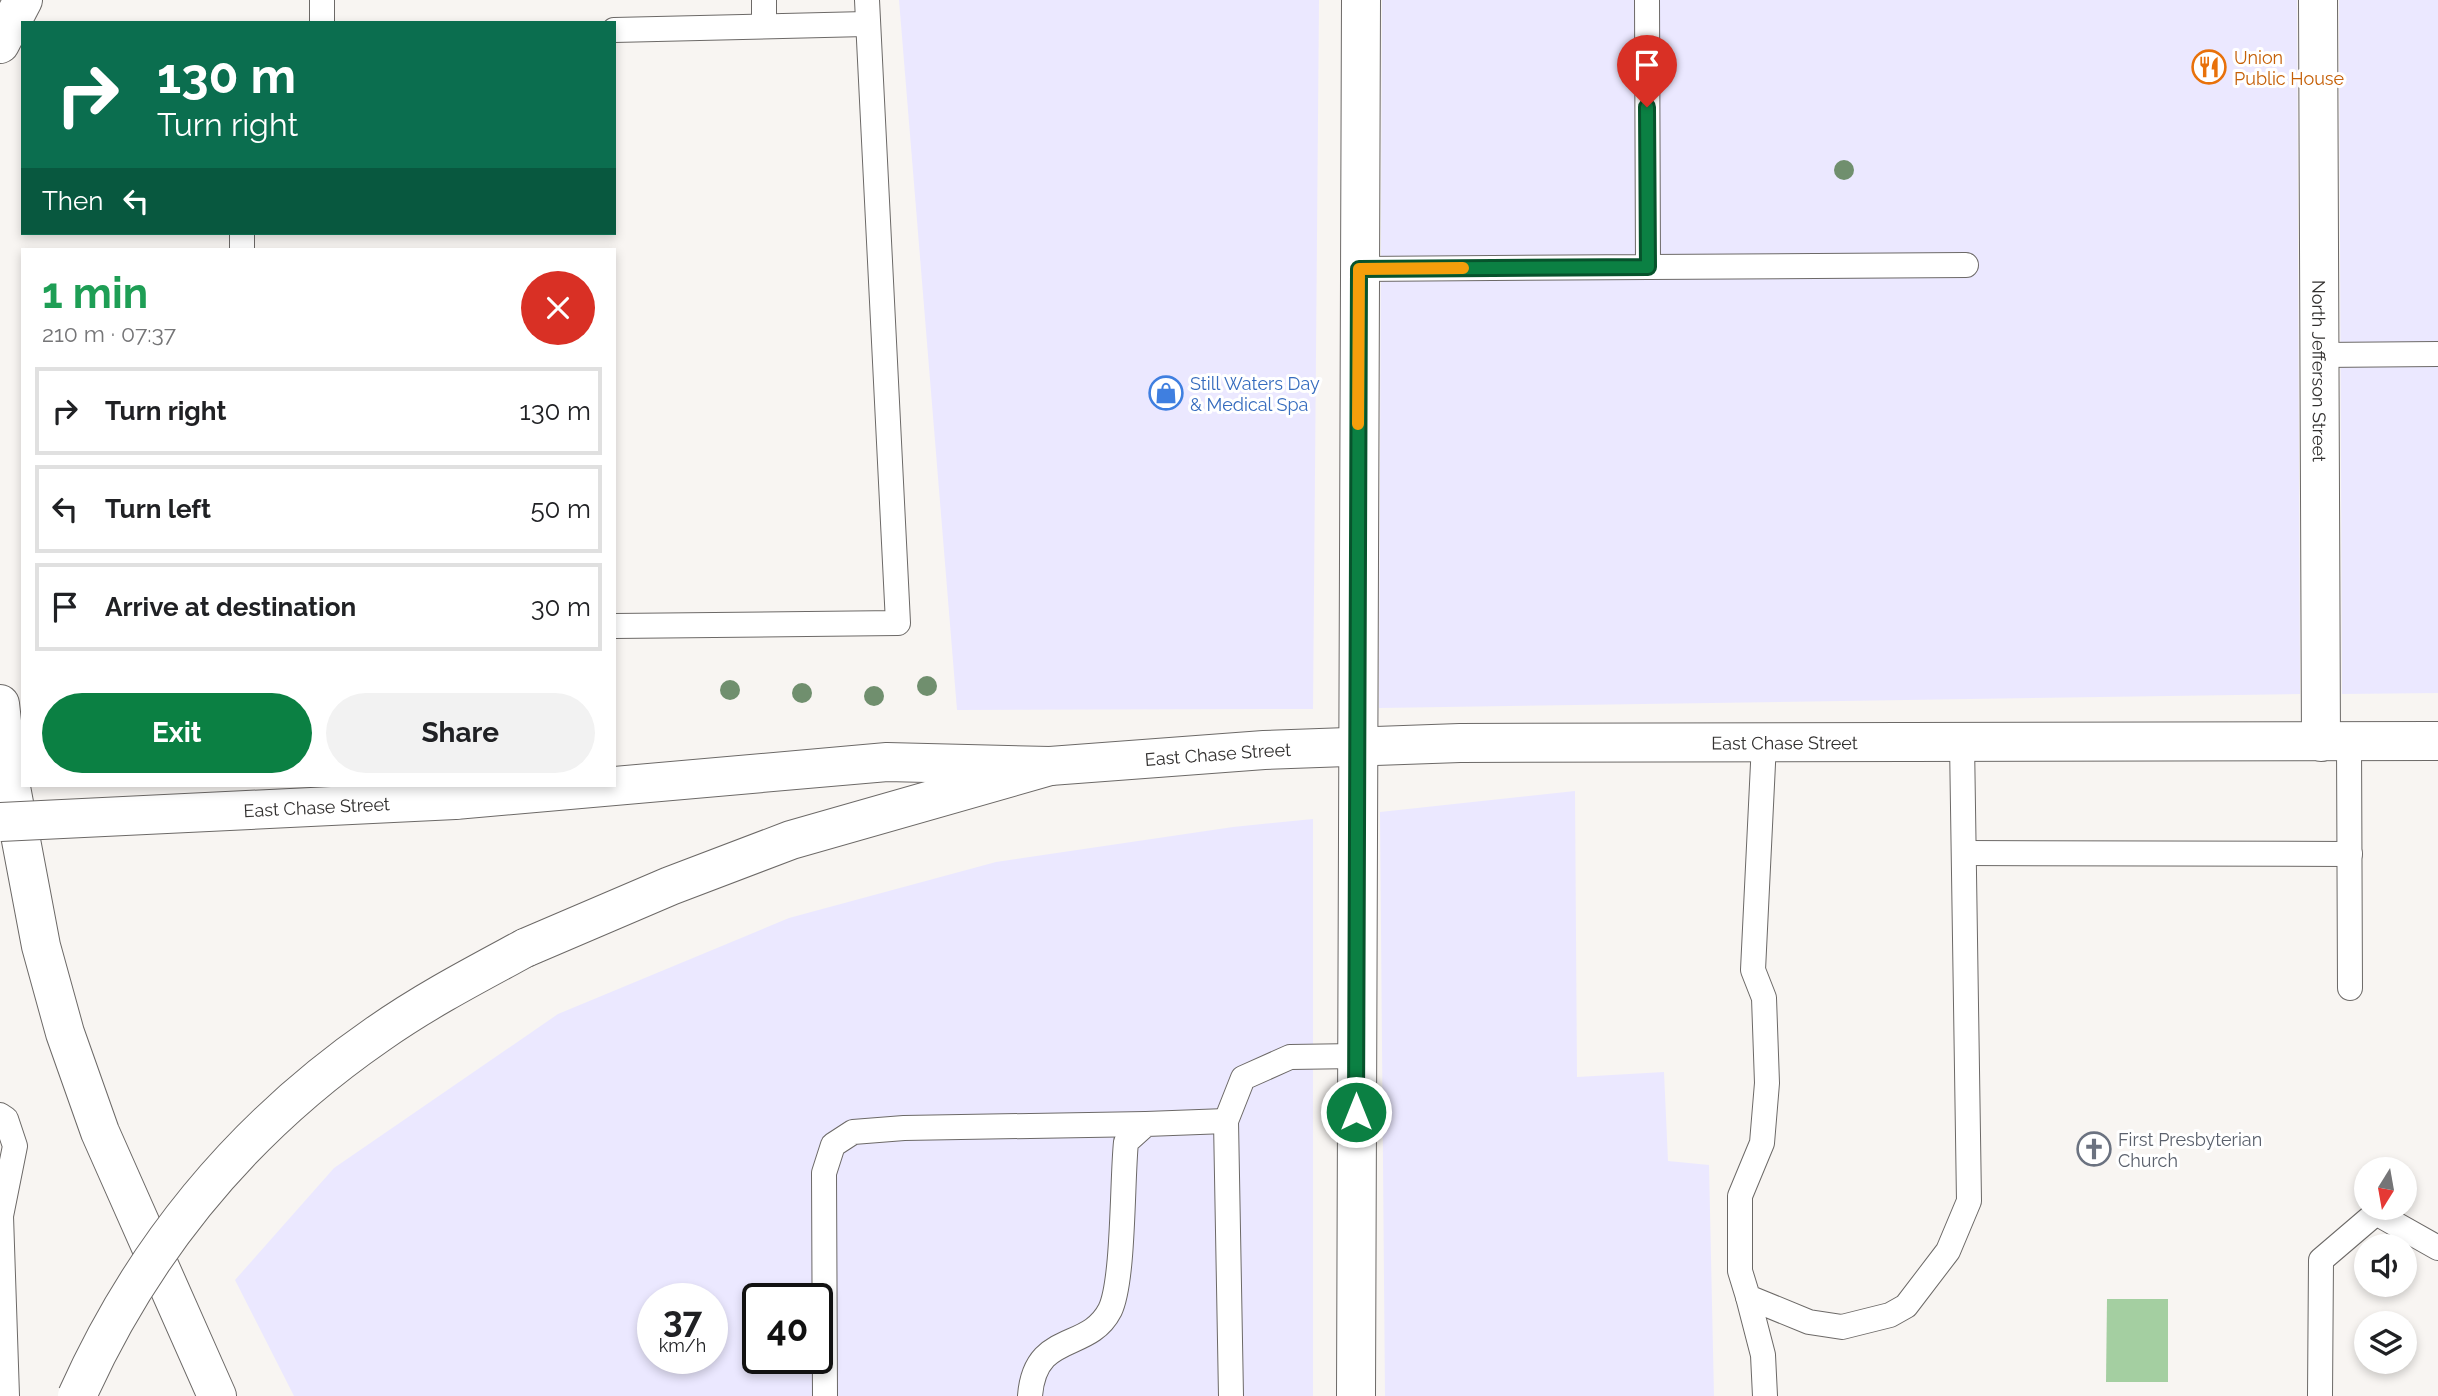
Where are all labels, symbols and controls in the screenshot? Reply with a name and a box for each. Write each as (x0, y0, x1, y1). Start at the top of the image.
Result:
pin (1617, 35, 1677, 107)
icon: arrive (1628, 46, 1666, 84)
text: 130 m (157, 47, 296, 104)
place label: Union Public House (2234, 47, 2345, 89)
restaurant icon: Union Public House (2190, 48, 2228, 86)
icon: right (42, 49, 133, 140)
text: Turn right (157, 106, 298, 143)
icon: left (117, 182, 155, 220)
text: Then (42, 186, 103, 216)
text: 1 min (42, 269, 148, 318)
button: close (521, 271, 595, 345)
street label: North Jefferson Street (2309, 280, 2330, 462)
text: 210 m · 07:37 (42, 320, 176, 347)
place label: Still Waters Day & Medical Spa (1190, 373, 1320, 415)
shop icon: Still Waters Day & Medical Spa (1147, 374, 1185, 412)
icon: right (46, 392, 84, 430)
text: Turn right (105, 396, 226, 426)
text: 130 m (520, 396, 591, 426)
icon: left (46, 490, 84, 528)
text: Turn left (105, 494, 211, 524)
text: 50 m (530, 494, 591, 524)
icon: arrive (46, 588, 84, 626)
text: Arrive at destination (105, 592, 356, 622)
text: 30 m (531, 592, 591, 622)
button: Exit (42, 693, 312, 773)
button: Share (326, 693, 595, 773)
street label: East Chase Street (1711, 732, 1858, 753)
street label: East Chase Street (1144, 739, 1291, 769)
street label: East Chase Street (243, 793, 390, 821)
position arrow (1319, 1075, 1393, 1149)
place label: First Presbyterian Church (2118, 1129, 2262, 1171)
church icon: First Presbyterian Church (2075, 1130, 2113, 1168)
north arrow (2354, 1157, 2417, 1220)
map controls (2354, 1157, 2417, 1374)
button: sound (2354, 1234, 2417, 1297)
speed limit sign: 40 (742, 1283, 833, 1374)
text: 37 (663, 1299, 702, 1340)
button: layers (2354, 1311, 2417, 1374)
text: km/h (659, 1335, 706, 1356)

